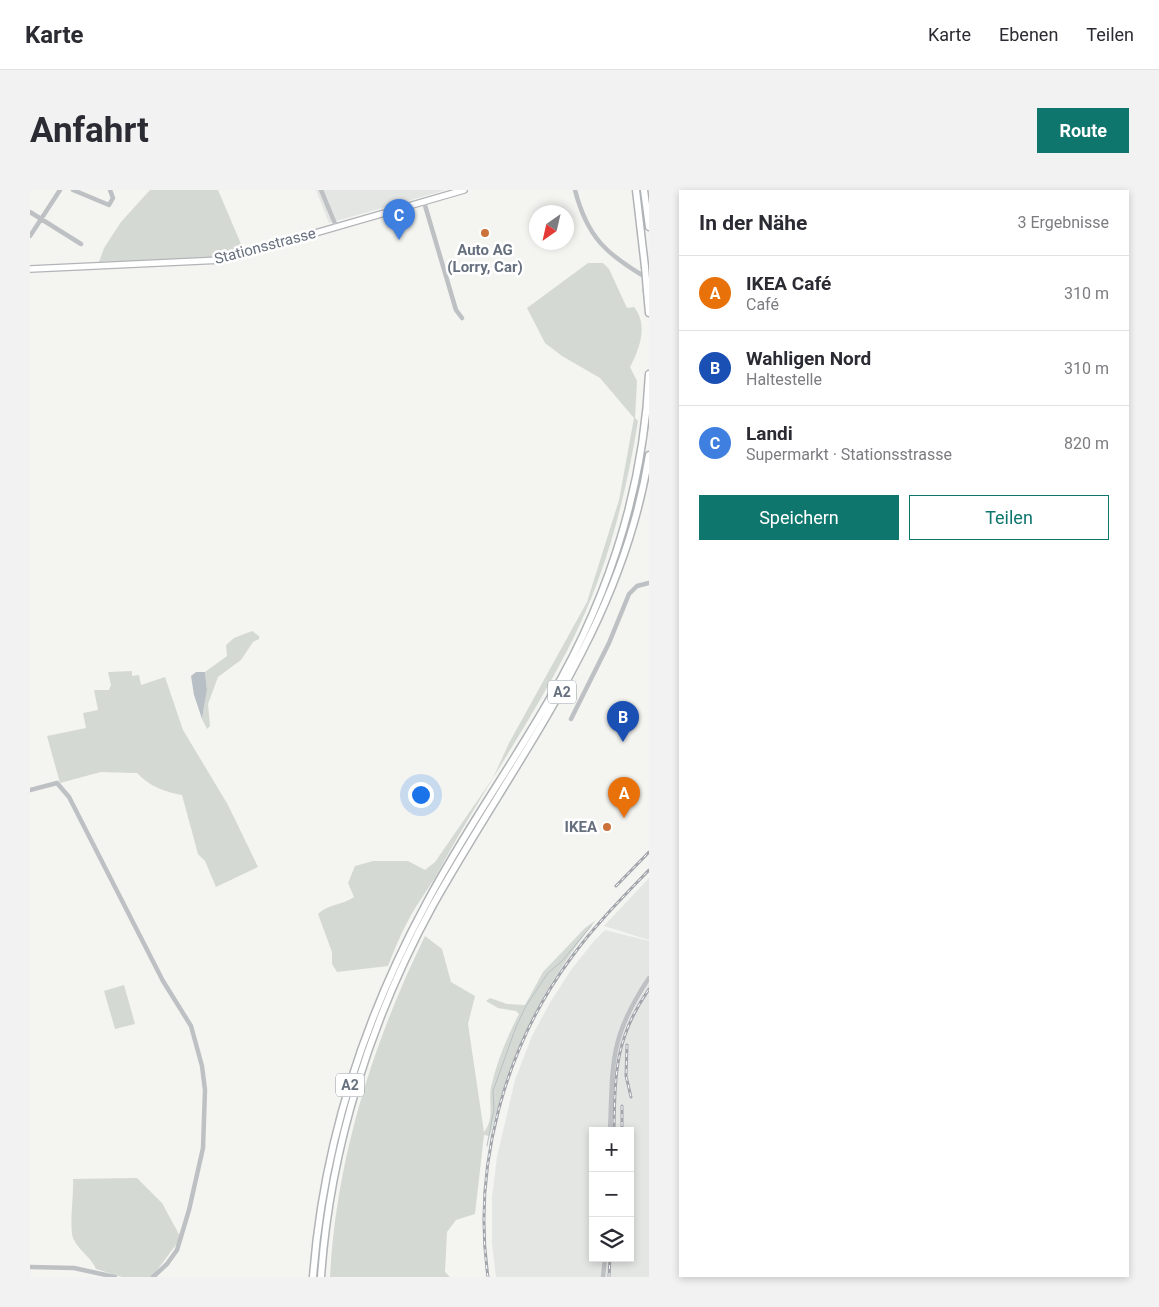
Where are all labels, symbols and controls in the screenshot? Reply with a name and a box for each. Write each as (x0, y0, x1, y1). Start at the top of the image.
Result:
text: Karte (25, 21, 84, 49)
text: Karte (928, 24, 971, 45)
text: Ebenen (999, 24, 1058, 45)
text: Teilen (1086, 24, 1134, 45)
button: Route (1037, 108, 1129, 153)
text: Anfahrt (30, 110, 149, 151)
pin: C (383, 199, 415, 240)
north arrow (529, 205, 574, 250)
text: In der Nähe (699, 211, 807, 235)
text: 3 Ergebnisse (1017, 213, 1109, 232)
street label: Stationsstrasse (212, 224, 318, 268)
marker: Auto AG (Lorry, Car) (479, 227, 491, 239)
place label: Auto AG (Lorry, Car) (447, 241, 523, 276)
text: IKEA Café (746, 272, 831, 295)
text: A (710, 284, 720, 303)
text: 310 m (1064, 284, 1109, 303)
text: Café (746, 295, 779, 314)
text: Wahligen Nord (746, 347, 871, 370)
text: B (710, 359, 720, 378)
text: 310 m (1064, 359, 1109, 378)
text: Haltestelle (746, 370, 822, 389)
text: Landi (746, 422, 793, 445)
text: C (710, 434, 720, 453)
text: 820 m (1064, 434, 1109, 453)
text: Supermarkt · Stationsstrasse (746, 445, 952, 464)
button: Speichern (699, 495, 899, 540)
button: Teilen (909, 495, 1109, 540)
road number: A2 (548, 681, 576, 704)
pin: B (607, 701, 639, 742)
pin: A (608, 777, 640, 818)
your location (408, 782, 434, 808)
place label: IKEA (565, 818, 598, 836)
marker: IKEA (601, 821, 613, 833)
road number: A2 (336, 1074, 364, 1096)
map controls (589, 1127, 634, 1262)
button: + (589, 1127, 634, 1172)
button: − (589, 1172, 634, 1217)
button: layers (589, 1217, 634, 1262)

